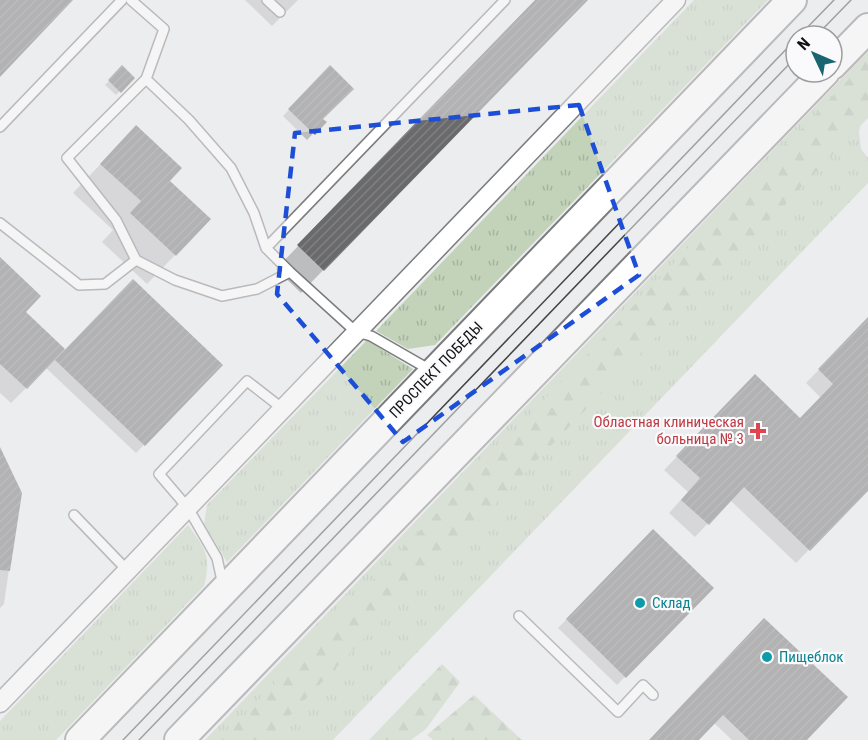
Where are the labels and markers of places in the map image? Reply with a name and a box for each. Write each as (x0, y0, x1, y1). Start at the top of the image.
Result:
place label: Областная клиническая больница № 3 (594, 413, 744, 448)
marker: Областная клиническая больница № 3 (749, 422, 767, 440)
place label: Склад (652, 594, 691, 612)
marker: Склад (633, 596, 647, 610)
place label: Пищеблок (779, 648, 844, 666)
marker: Пищеблок (760, 650, 774, 664)

